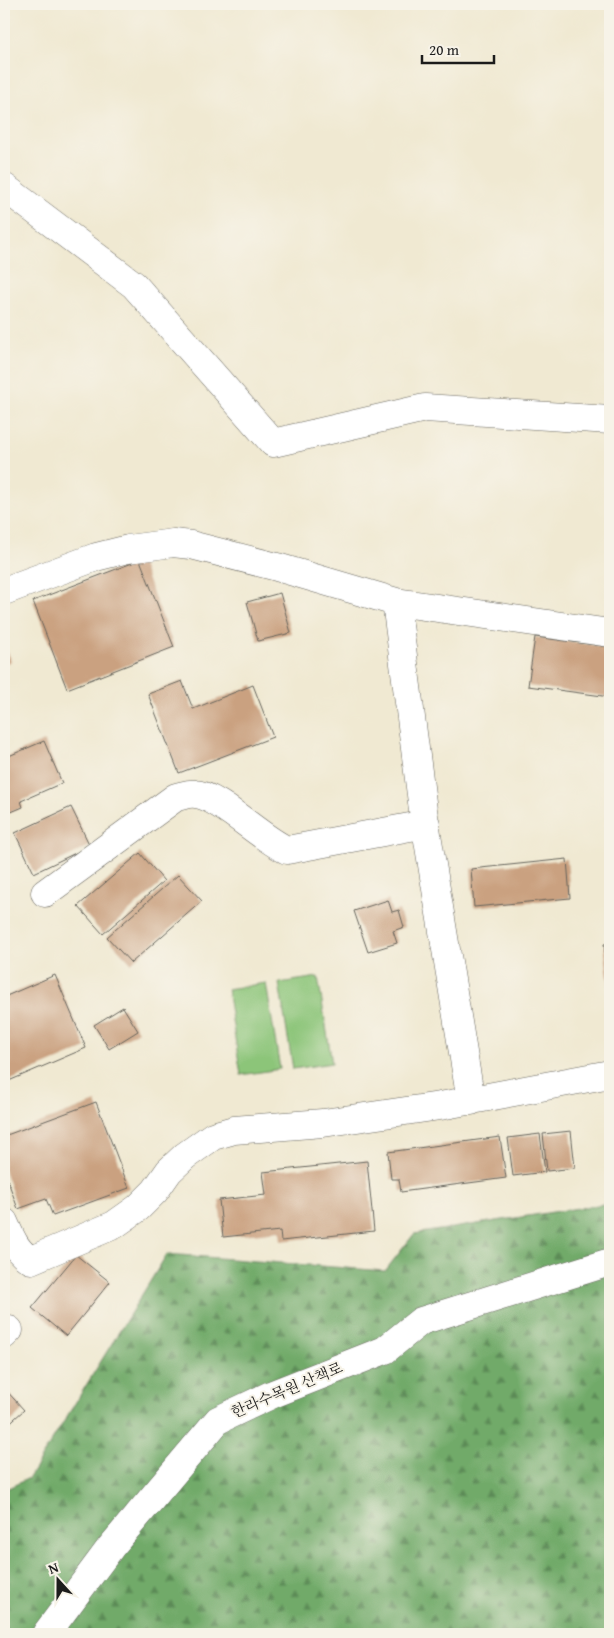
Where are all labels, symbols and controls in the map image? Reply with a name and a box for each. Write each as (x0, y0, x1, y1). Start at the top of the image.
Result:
scale bar (422, 32, 494, 64)
text: 20 m (429, 39, 460, 60)
street label: 한라수목원 산책로 (228, 1356, 346, 1422)
north arrow (32, 1556, 82, 1606)
text: N (45, 1557, 62, 1579)

